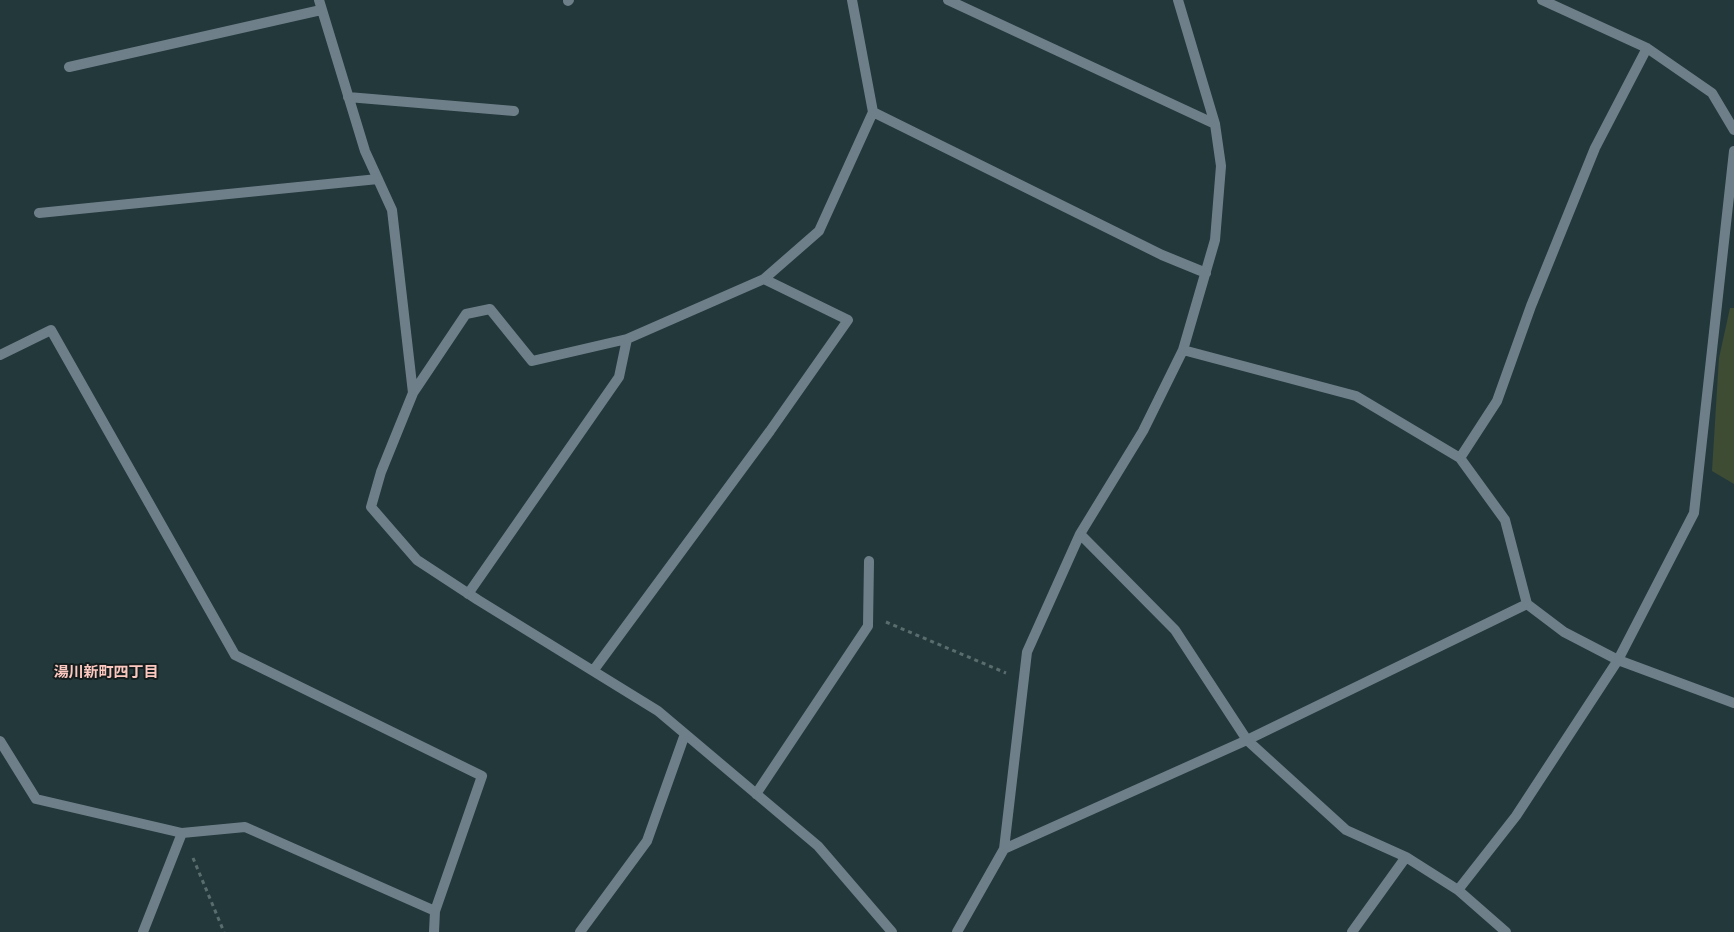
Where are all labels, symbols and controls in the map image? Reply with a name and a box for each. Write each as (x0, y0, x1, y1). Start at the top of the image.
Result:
district label: 湯川新町四丁目 (54, 663, 158, 681)

